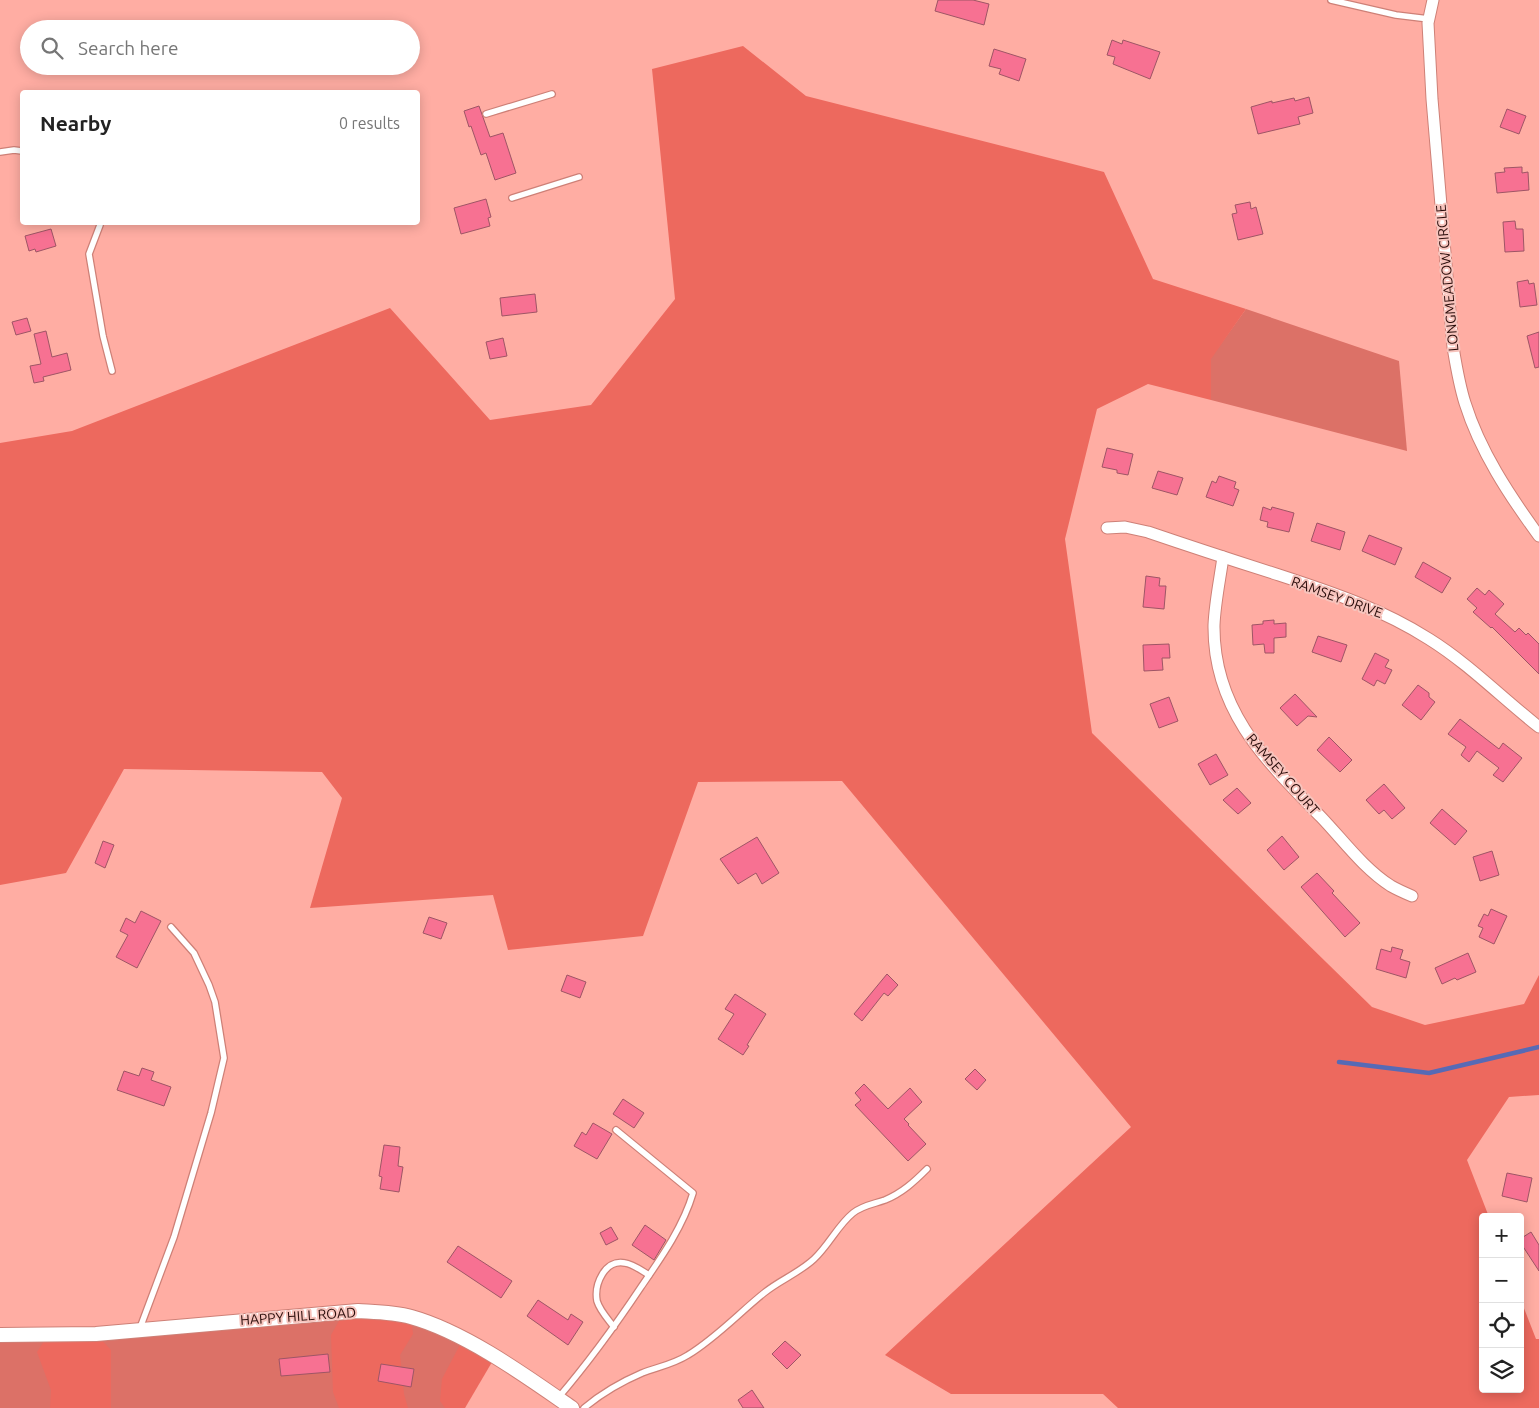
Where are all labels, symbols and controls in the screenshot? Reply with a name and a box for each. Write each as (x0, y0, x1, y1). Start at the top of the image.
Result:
search box (20, 20, 420, 75)
icon: search (38, 34, 66, 62)
text: Search here (78, 37, 178, 59)
text: Nearby (40, 111, 111, 135)
text: 0 results (339, 114, 400, 132)
street label: LONGMEADOW CIRCLE (1433, 204, 1461, 352)
street label: RAMSEY DRIVE (1289, 573, 1385, 621)
street label: RAMSEY COURT (1243, 730, 1323, 818)
map controls (1479, 1213, 1524, 1393)
button: + (1479, 1213, 1524, 1258)
button: − (1479, 1258, 1524, 1303)
button: locate (1479, 1303, 1524, 1348)
street label: HAPPY HILL ROAD (240, 1304, 357, 1328)
button: layers (1479, 1348, 1524, 1393)

